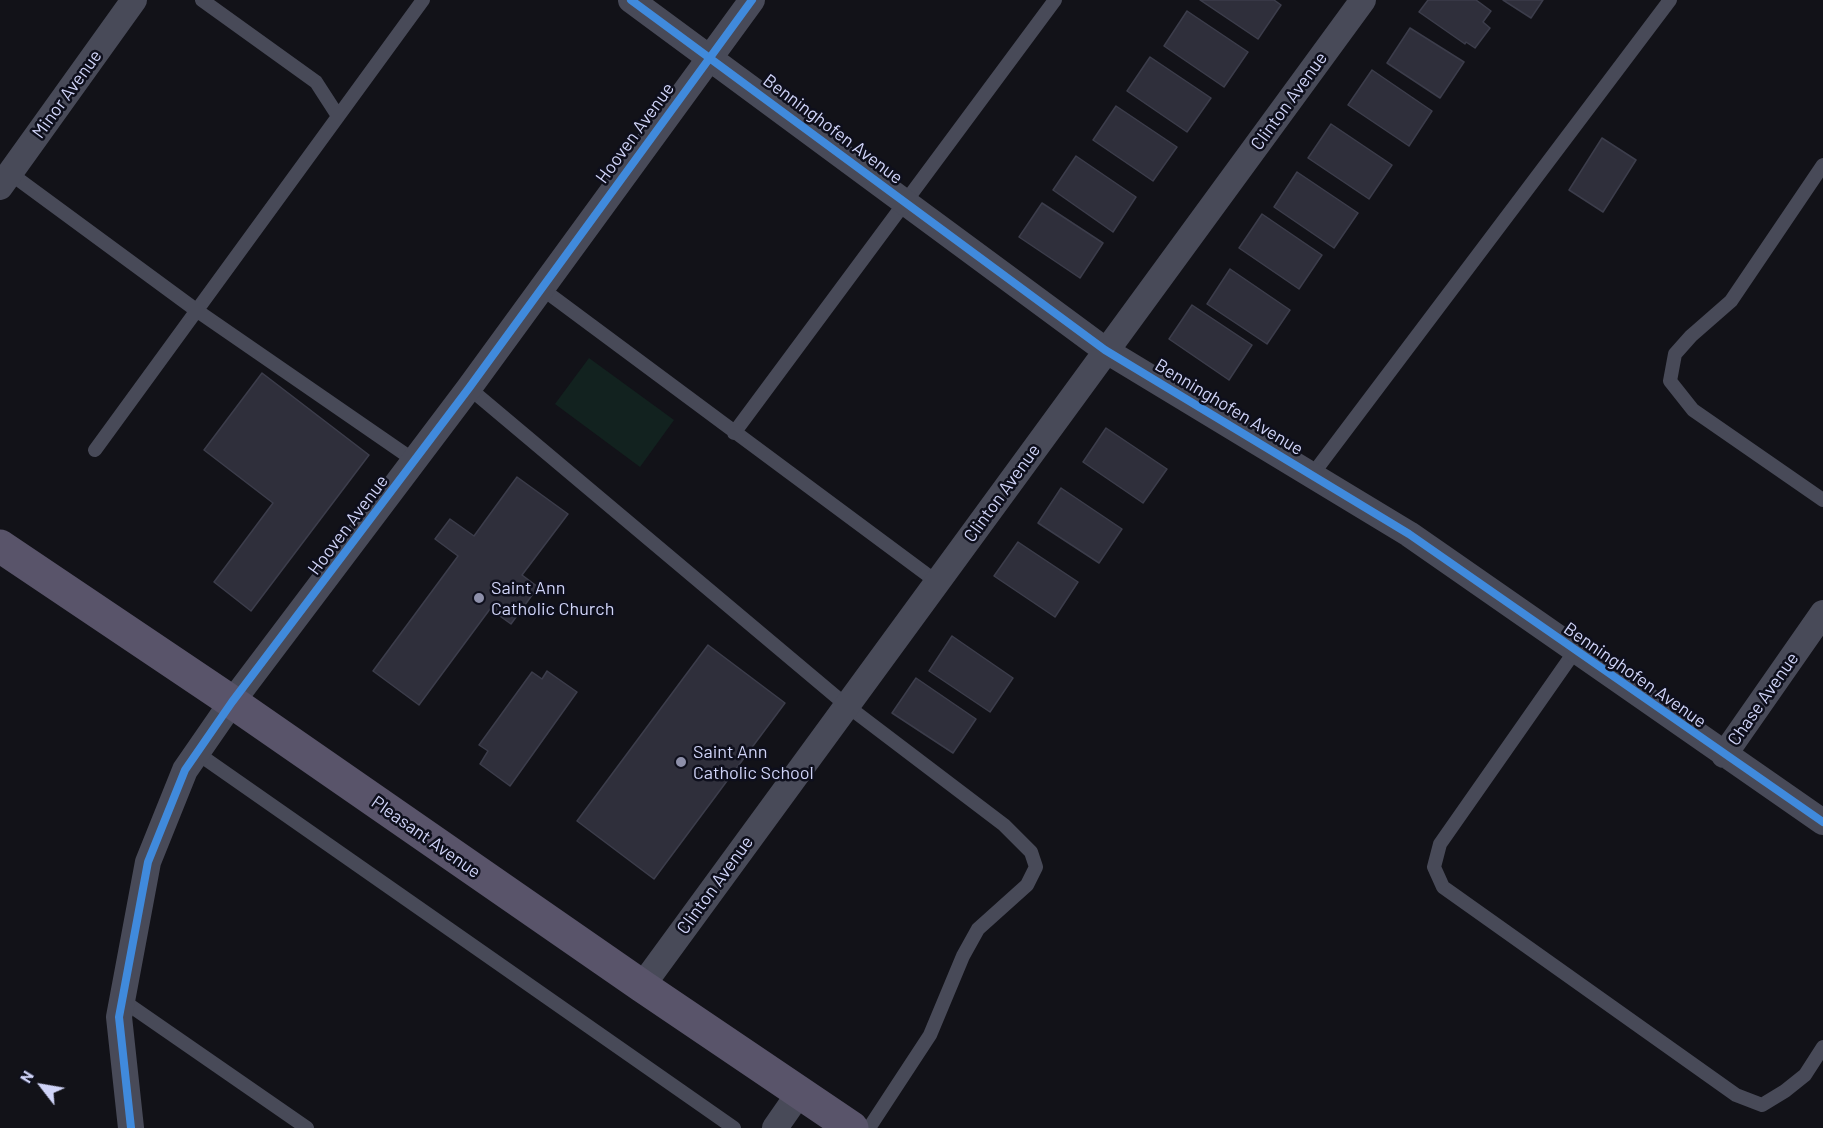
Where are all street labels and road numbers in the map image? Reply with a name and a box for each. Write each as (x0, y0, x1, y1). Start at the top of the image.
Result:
street label: Minor Avenue (28, 46, 106, 142)
street label: Clinton Avenue (1246, 48, 1332, 154)
street label: Benninghofen Avenue (759, 69, 907, 189)
street label: Hooven Avenue (591, 78, 679, 188)
street label: Benninghofen Avenue (1151, 354, 1307, 460)
street label: Clinton Avenue (959, 440, 1045, 546)
street label: Hooven Avenue (303, 471, 393, 579)
street label: Benninghofen Avenue (1560, 618, 1710, 732)
street label: Chase Avenue (1723, 648, 1803, 750)
street label: Pleasant Avenue (367, 791, 485, 883)
street label: Clinton Avenue (672, 832, 758, 938)

